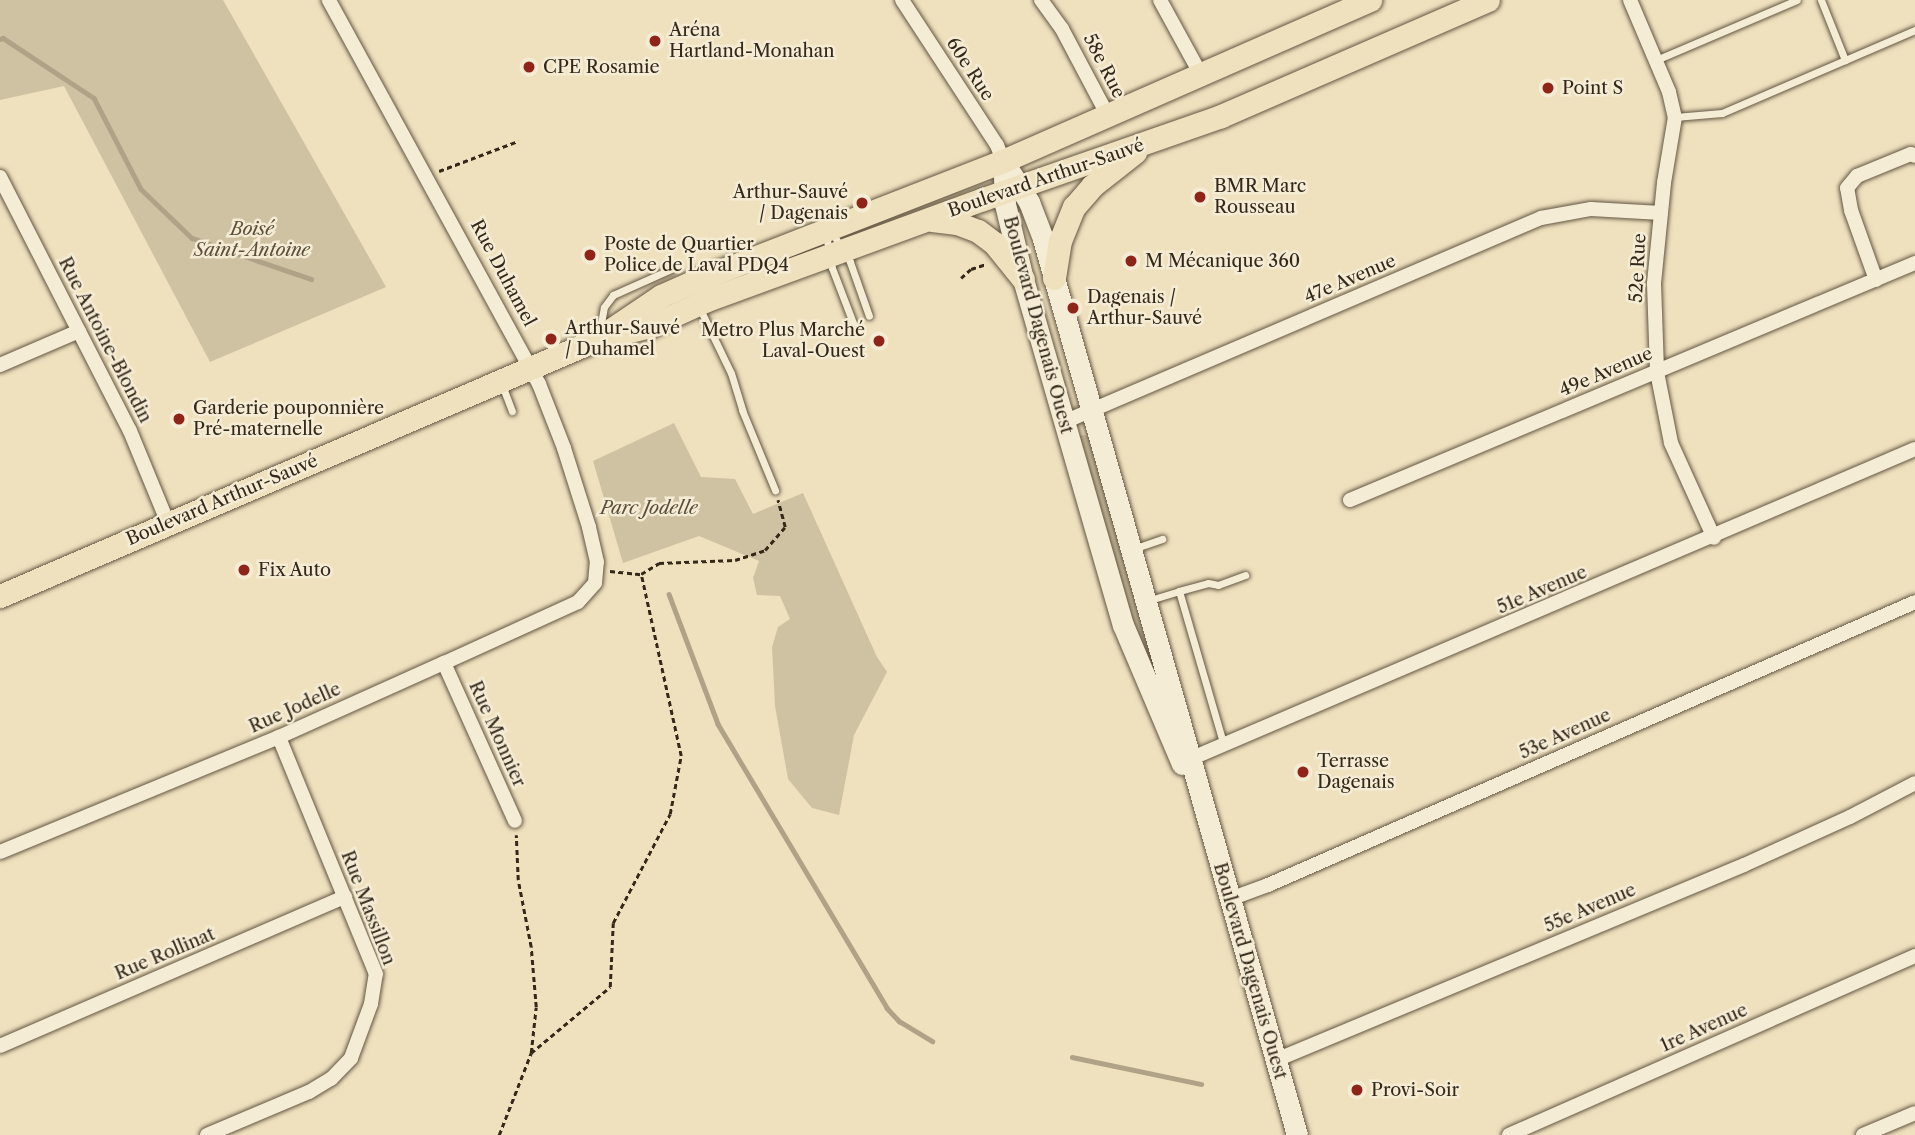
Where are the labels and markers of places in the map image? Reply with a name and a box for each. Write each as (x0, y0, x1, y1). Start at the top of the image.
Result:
place label: Aréna Hartland-Monahan (669, 20, 834, 62)
marker: Aréna Hartland-Monahan (647, 33, 663, 49)
place label: CPE Rosamie (543, 56, 660, 78)
marker: CPE Rosamie (521, 59, 537, 75)
place label: Point S (1562, 77, 1623, 99)
marker: Point S (1540, 80, 1556, 96)
place label: BMR Marc Rousseau (1214, 176, 1307, 218)
place label: Arthur-Sauvé / Dagenais (733, 182, 848, 224)
marker: BMR Marc Rousseau (1192, 189, 1208, 205)
marker: Arthur-Sauvé / Dagenais (854, 195, 870, 211)
place label: Poste de Quartier Police de Laval PDQ4 (604, 234, 789, 276)
marker: Poste de Quartier Police de Laval PDQ4 (582, 247, 598, 263)
place label: M Mécanique 360 (1145, 250, 1300, 272)
marker: M Mécanique 360 (1123, 253, 1139, 269)
place label: Dagenais / Arthur-Sauvé (1087, 287, 1202, 330)
marker: Dagenais / Arthur-Sauvé (1065, 300, 1081, 316)
place label: Arthur-Sauvé / Duhamel (565, 318, 680, 360)
place label: Metro Plus Marché Laval-Ouest (701, 320, 865, 362)
marker: Arthur-Sauvé / Duhamel (543, 331, 559, 347)
marker: Metro Plus Marché Laval-Ouest (871, 333, 887, 349)
place label: Garderie pouponnière Pré-maternelle (193, 398, 384, 440)
marker: Garderie pouponnière Pré-maternelle (171, 411, 187, 427)
place label: Fix Auto (258, 559, 332, 581)
marker: Fix Auto (236, 562, 252, 578)
place label: Terrasse Dagenais (1317, 751, 1395, 794)
marker: Terrasse Dagenais (1295, 764, 1311, 780)
place label: Provi-Soir (1371, 1079, 1459, 1101)
marker: Provi-Soir (1349, 1082, 1365, 1098)

